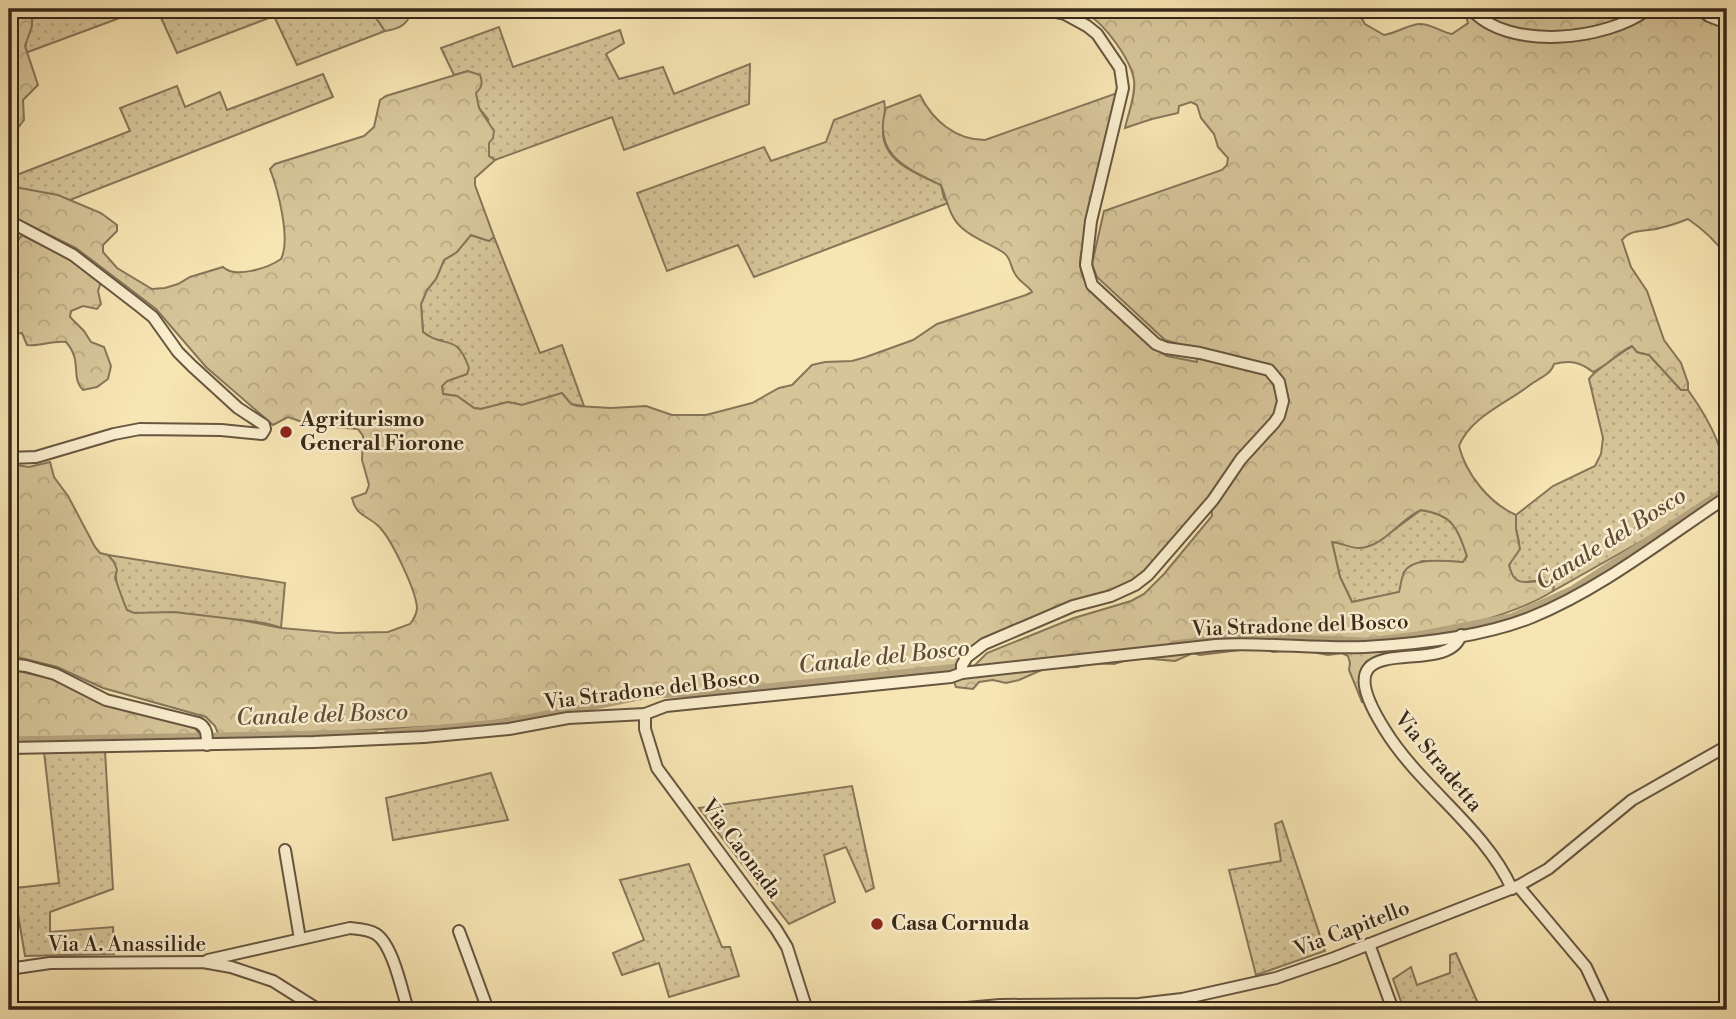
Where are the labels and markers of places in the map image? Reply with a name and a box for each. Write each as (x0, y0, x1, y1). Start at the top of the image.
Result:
place label: Agriturismo General Fiorone (299, 407, 464, 457)
marker: Agriturismo General Fiorone (278, 424, 294, 440)
place label: Casa Cornuda (891, 911, 1030, 937)
marker: Casa Cornuda (869, 916, 885, 932)

